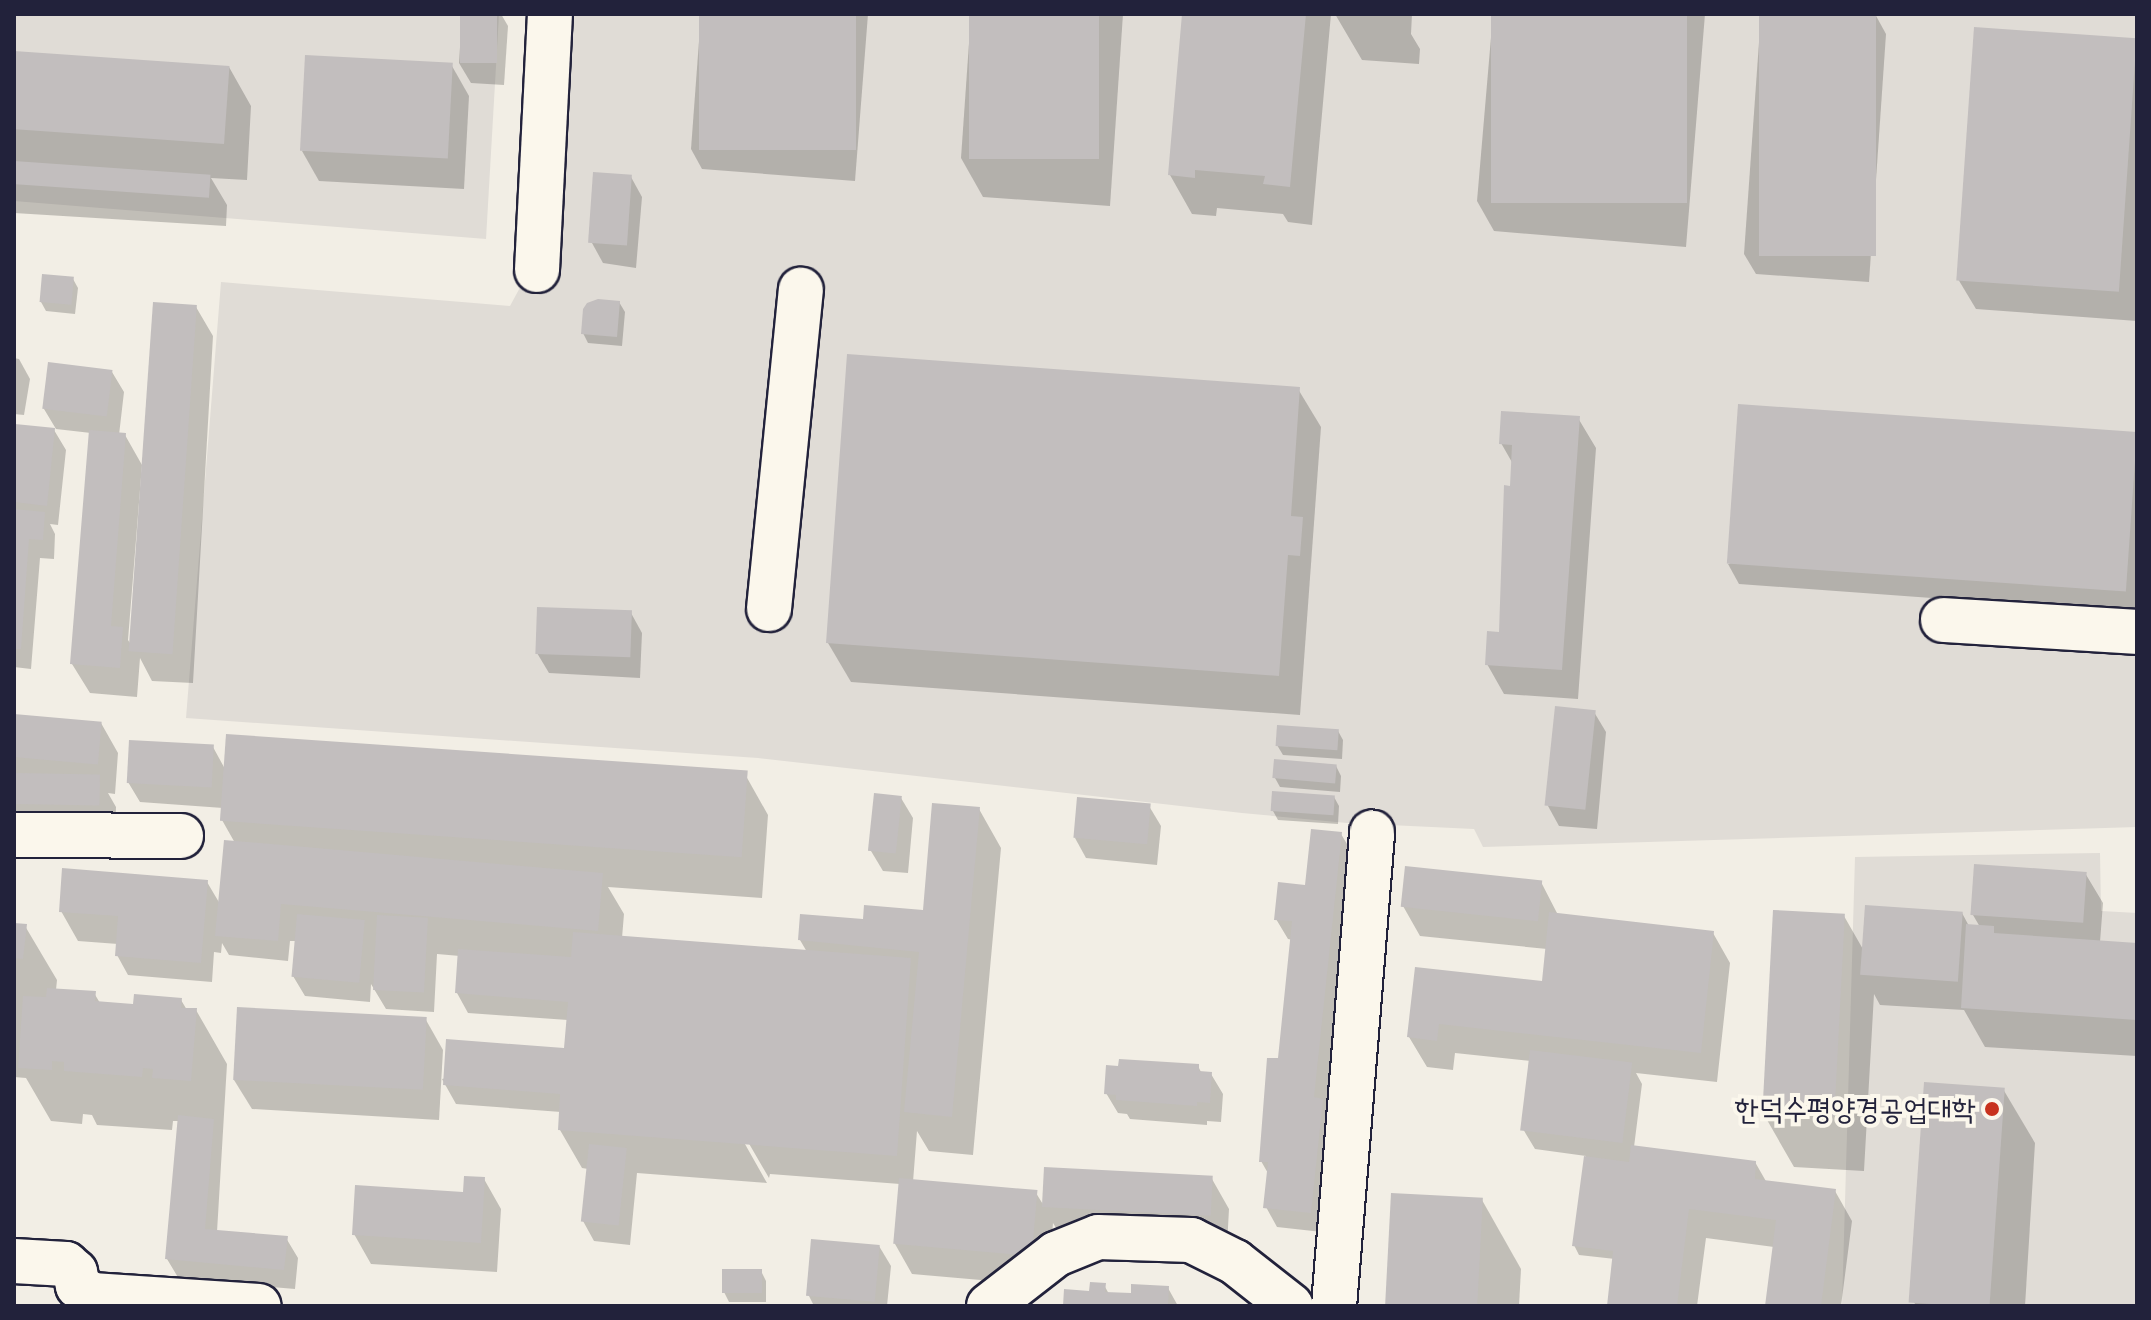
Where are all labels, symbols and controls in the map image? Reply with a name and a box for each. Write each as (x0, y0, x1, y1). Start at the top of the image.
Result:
place label: 한덕수평양경공업대학 (1735, 1091, 1976, 1127)
marker: 한덕수평양경공업대학 (1983, 1100, 2001, 1118)

